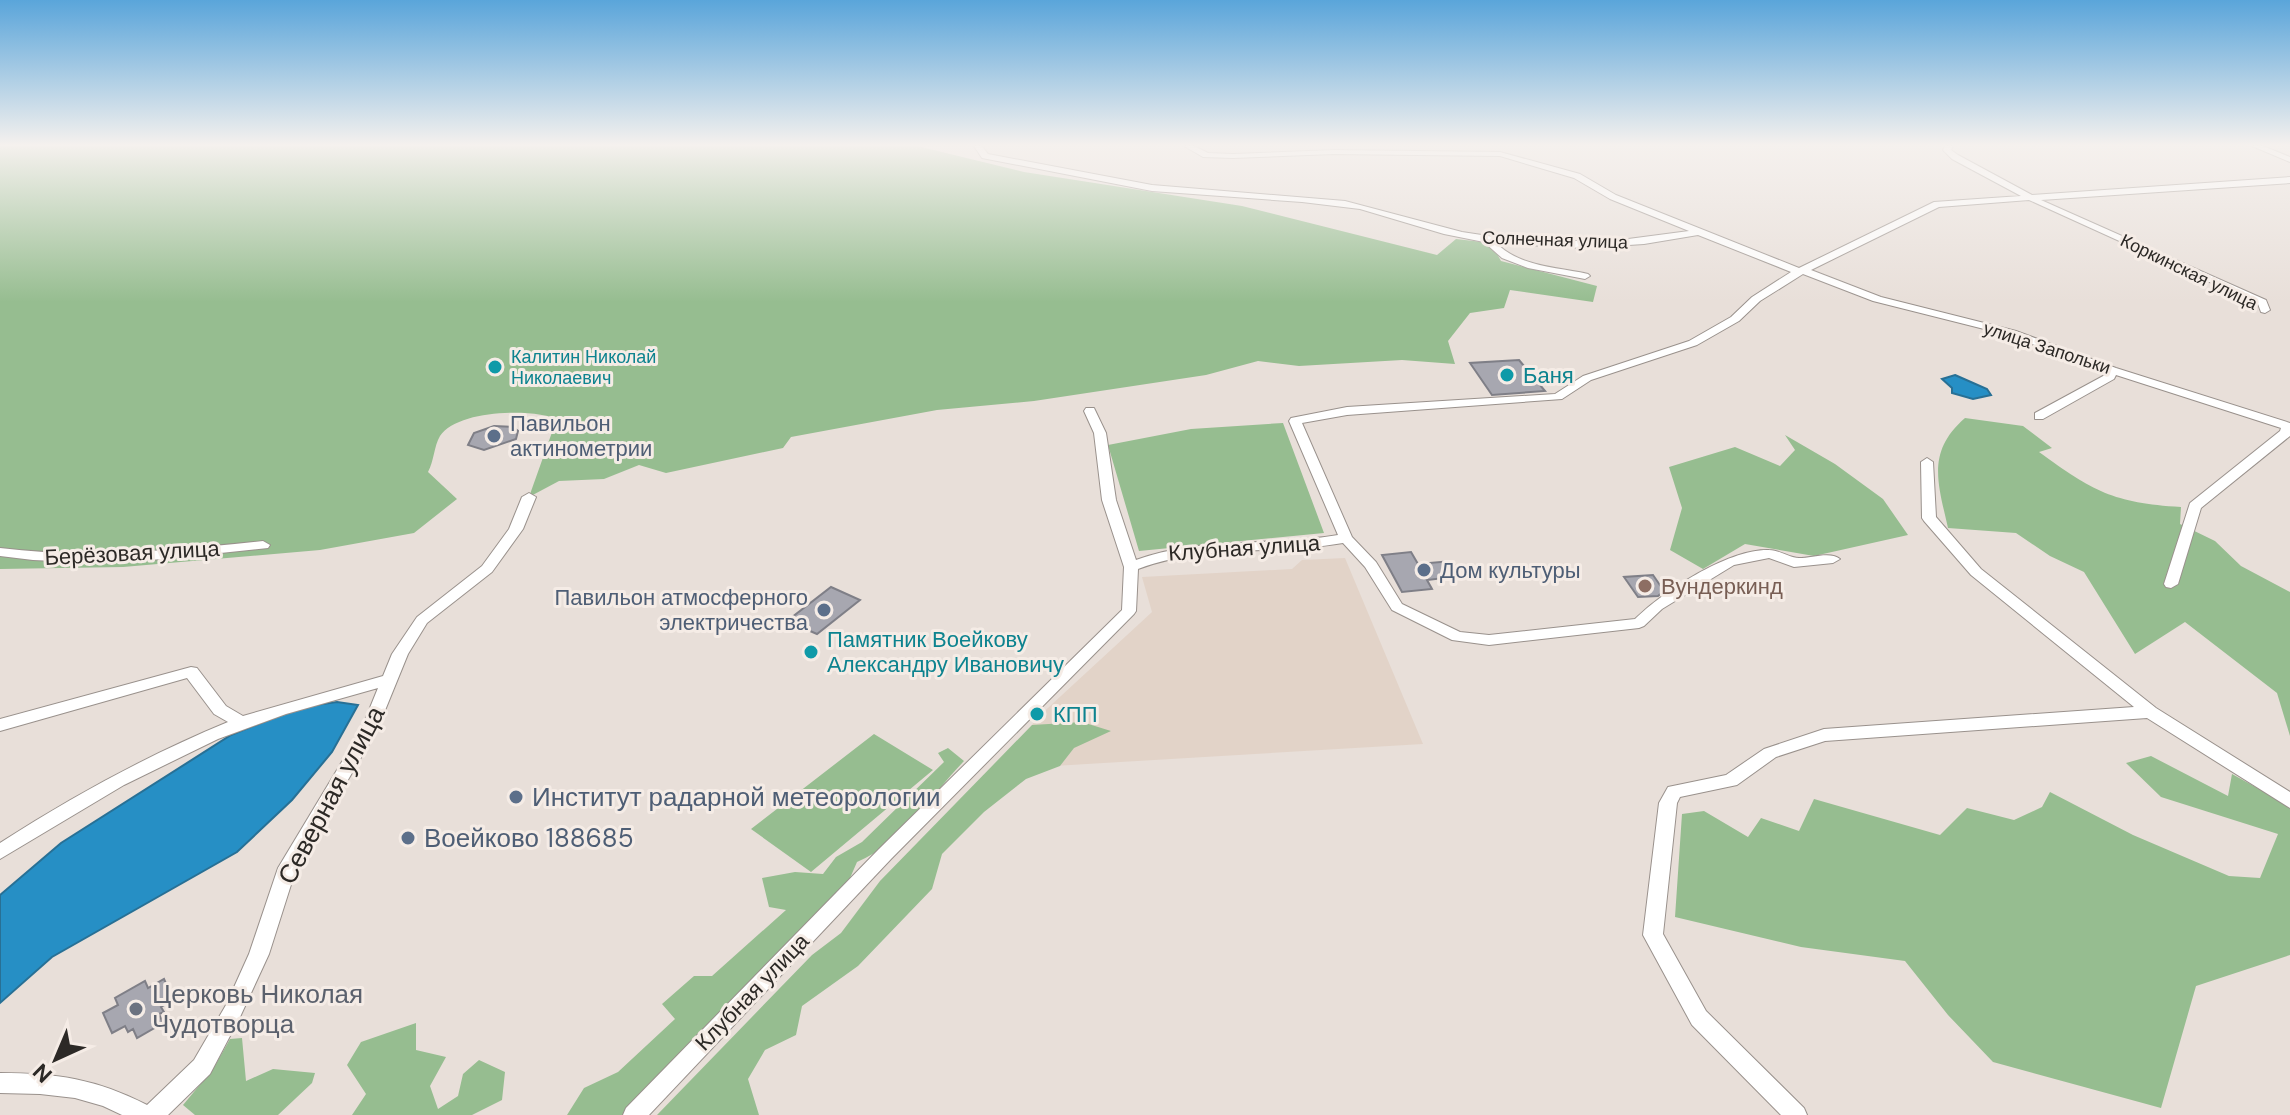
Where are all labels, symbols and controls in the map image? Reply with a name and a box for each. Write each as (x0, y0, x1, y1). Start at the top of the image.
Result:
street label: Солнечная улица (1482, 225, 1629, 255)
street label: Коркинская улица (2116, 228, 2262, 316)
street label: улица Запольки (1980, 316, 2114, 380)
place label: Калитин Николай Николаевич (511, 345, 656, 390)
marker: Калитин Николай Николаевич (486, 358, 504, 376)
place label: Баня (1523, 361, 1574, 390)
marker: Баня (1498, 366, 1516, 384)
place label: Павильон актинометрии (510, 409, 652, 463)
marker: Павильон актинометрии (485, 427, 503, 445)
street label: Клубная улица (1167, 528, 1322, 568)
street label: Берёзовая улица (44, 534, 221, 572)
place label: Дом культуры (1440, 556, 1580, 585)
marker: Дом культуры (1415, 561, 1433, 579)
place label: Вундеркинд (1661, 572, 1783, 601)
marker: Вундеркинд (1636, 577, 1654, 595)
place label: Павильон атмосферного электричества (555, 583, 809, 637)
marker: Павильон атмосферного электричества (815, 601, 833, 619)
place label: Памятник Воейкову Александру Ивановичу (827, 625, 1064, 679)
marker: Памятник Воейкову Александру Ивановичу (802, 643, 820, 661)
street label: Северная улица (270, 700, 392, 890)
place label: КПП (1053, 700, 1097, 729)
marker: КПП (1028, 705, 1046, 723)
place label: Институт радарной метеорологии (532, 780, 941, 814)
marker: Институт радарной метеорологии (507, 788, 525, 806)
place label: Воейково 188685 (424, 821, 634, 855)
marker: Воейково 188685 (399, 829, 417, 847)
street label: Клубная улица (689, 927, 816, 1057)
place label: Церковь Николая Чудотворца (152, 977, 363, 1041)
marker: Церковь Николая Чудотворца (127, 1000, 145, 1018)
north arrow (16, 1019, 96, 1099)
text: N (27, 1057, 58, 1089)

